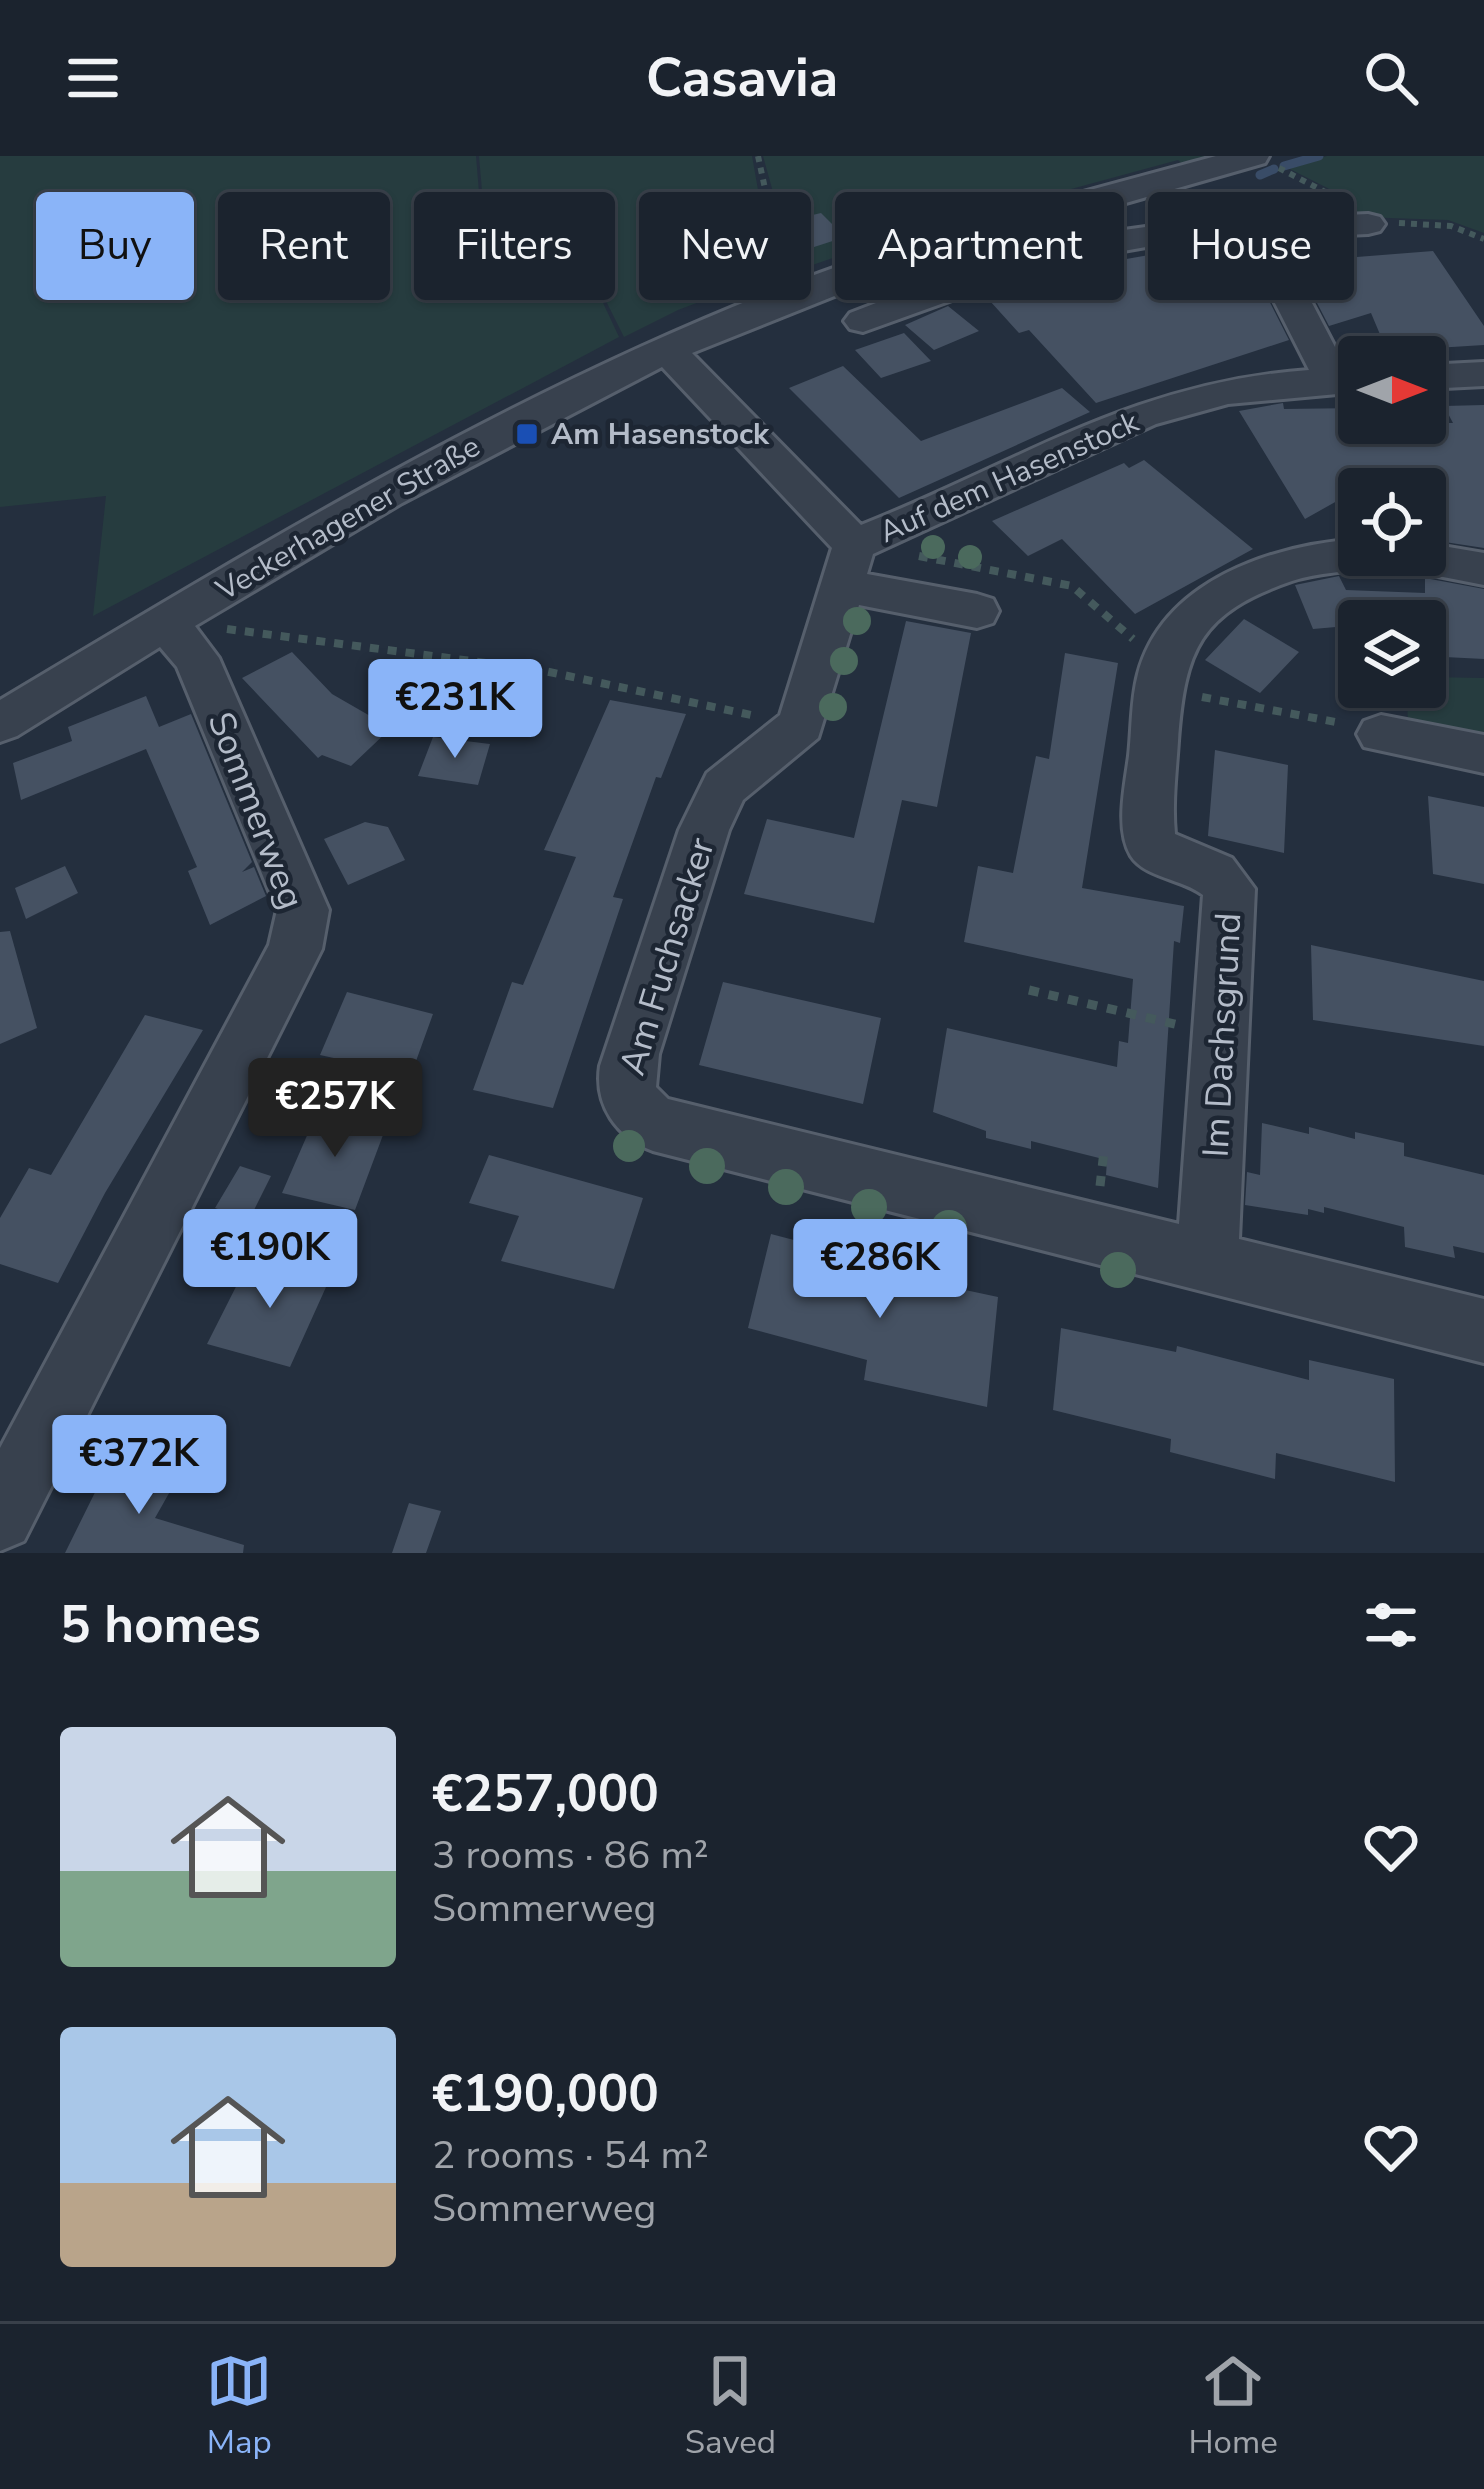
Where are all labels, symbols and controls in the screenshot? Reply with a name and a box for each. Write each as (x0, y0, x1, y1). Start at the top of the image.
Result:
text: Casavia (646, 41, 838, 115)
icon: menu (60, 45, 126, 111)
icon: search (1358, 45, 1424, 111)
chip: Buy (36, 192, 194, 300)
chip: Rent (218, 192, 390, 300)
chip: Filters (414, 192, 615, 300)
chip: New (639, 192, 811, 300)
chip: Apartment (835, 192, 1124, 300)
chip: House (1148, 192, 1354, 300)
north arrow (1338, 336, 1446, 444)
map controls (1338, 336, 1446, 708)
street label: Auf dem Hasenstock (873, 401, 1146, 553)
place label: Am Hasenstock (551, 414, 770, 455)
marker: Am Hasenstock (514, 421, 540, 447)
street label: Veckerhagener Straße (208, 426, 487, 611)
button: locate (1338, 468, 1446, 576)
button: layers (1338, 600, 1446, 708)
pin: €231K (371, 659, 539, 761)
text: €231K (395, 671, 515, 724)
street label: Sommerweg (196, 705, 316, 916)
street label: Am Fuchsacker (608, 832, 727, 1081)
street label: Im Dachsgrund (1192, 911, 1253, 1159)
pin: €257K (251, 1058, 419, 1160)
text: €257K (275, 1070, 395, 1123)
pin: €190K (186, 1209, 354, 1311)
pin: €286K (796, 1219, 964, 1321)
text: €190K (210, 1221, 330, 1274)
text: €286K (820, 1231, 940, 1284)
pin: €372K (55, 1415, 223, 1517)
text: €372K (79, 1427, 199, 1480)
text: 5 homes (60, 1590, 261, 1660)
icon: filters (1358, 1592, 1424, 1658)
text: €257,000 (432, 1759, 659, 1829)
icon: home (156, 1775, 300, 1919)
icon: heart (1358, 1814, 1424, 1880)
text: 3 rooms · 86 m² (432, 1829, 709, 1882)
text: Sommerweg (432, 1882, 656, 1935)
text: €190,000 (432, 2059, 659, 2129)
icon: home (156, 2075, 300, 2219)
icon: heart (1358, 2114, 1424, 2180)
text: 2 rooms · 54 m² (432, 2129, 709, 2182)
text: Sommerweg (432, 2182, 656, 2235)
tab: Map (206, 2348, 272, 2465)
tab: Saved (685, 2348, 776, 2465)
tab: Home (1188, 2348, 1278, 2465)

